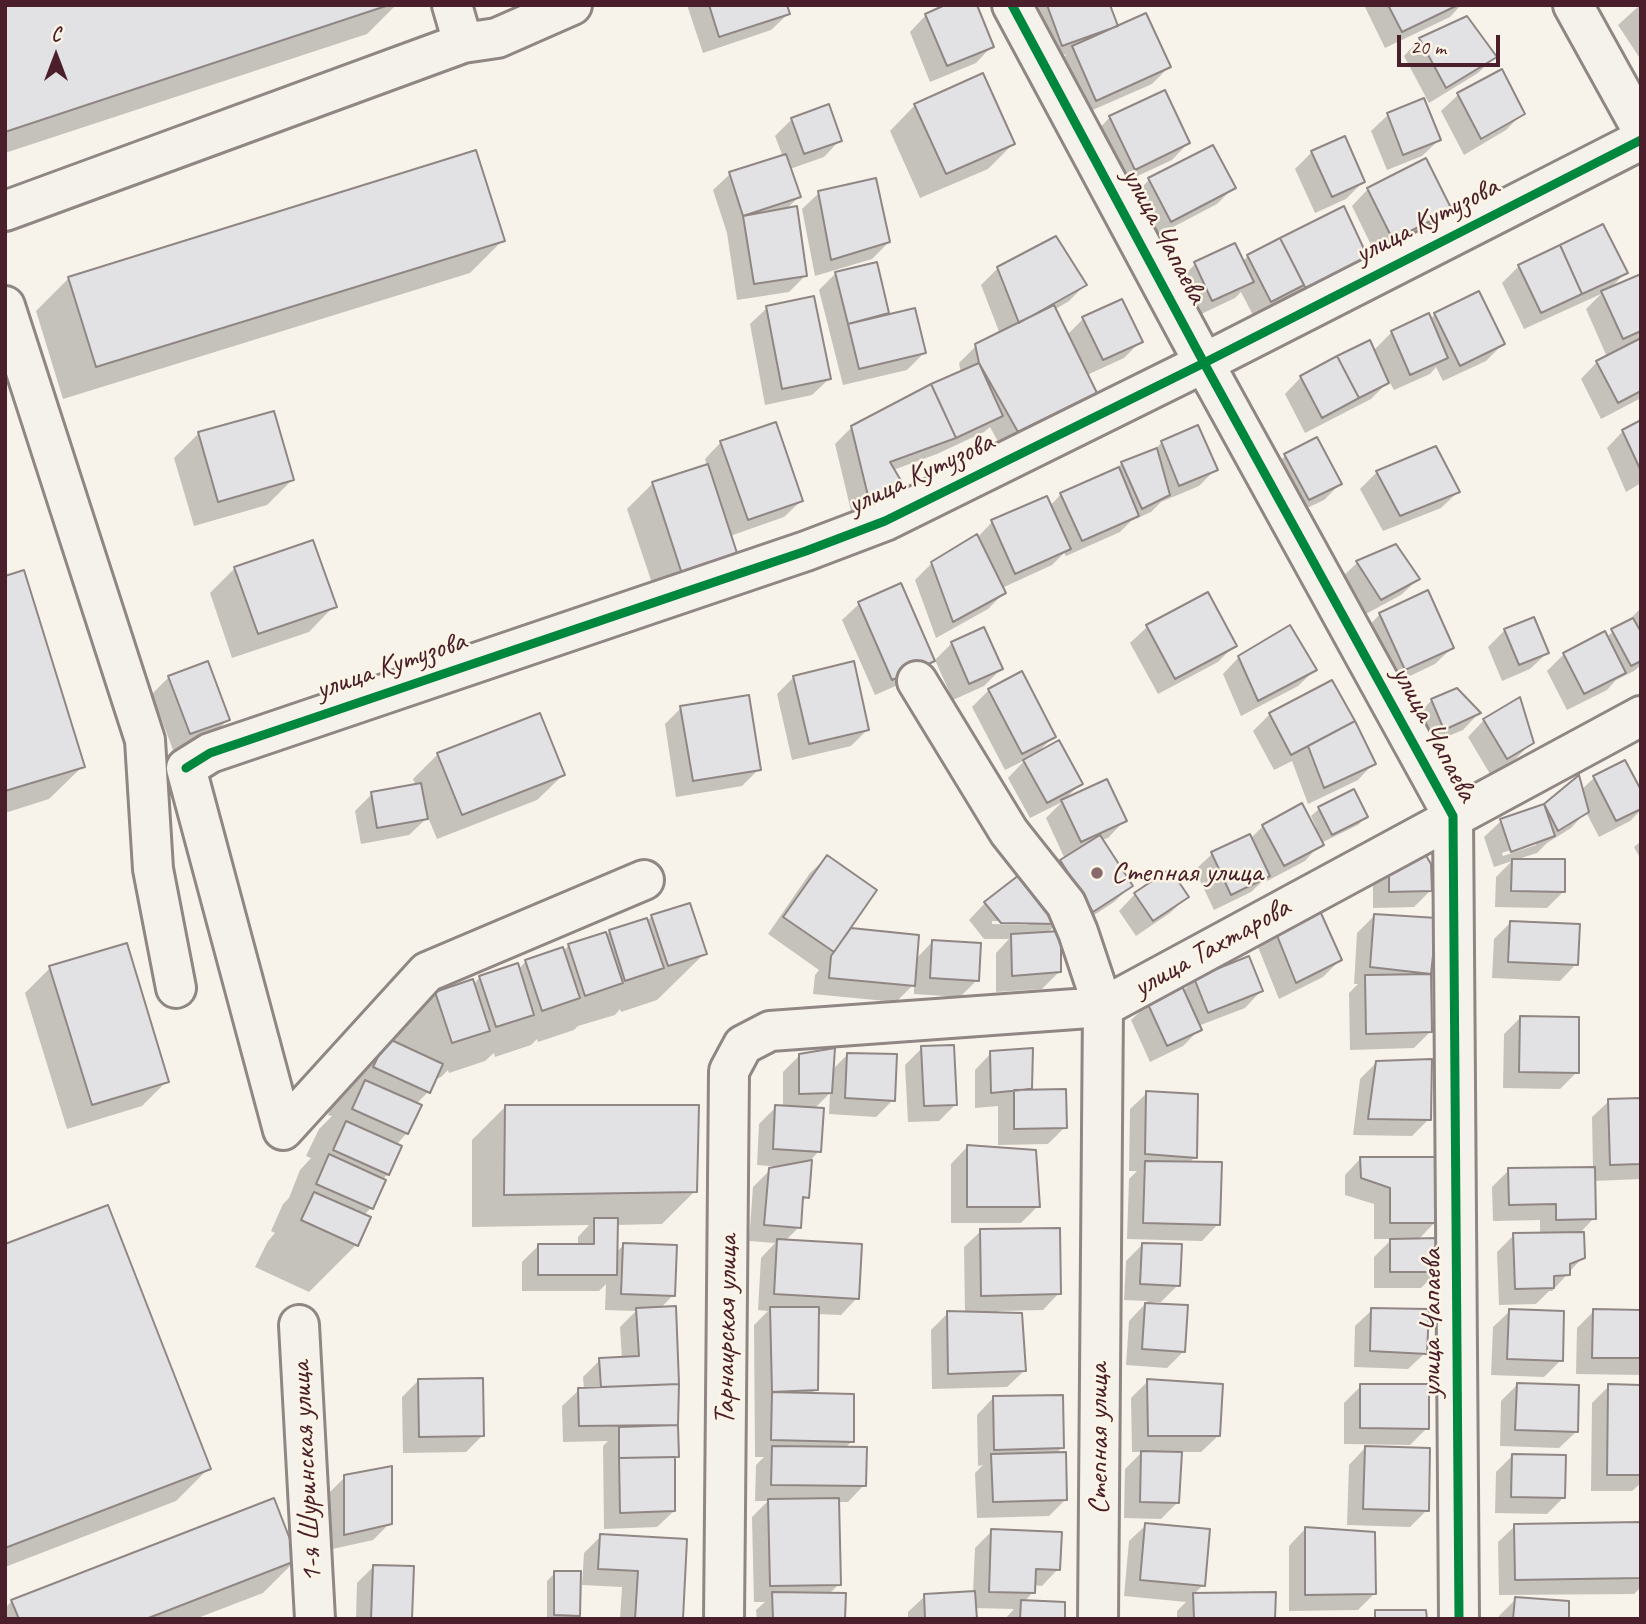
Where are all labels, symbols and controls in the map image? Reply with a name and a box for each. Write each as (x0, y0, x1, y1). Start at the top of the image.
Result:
north arrow (21, 21, 91, 91)
scale bar (1401, 21, 1504, 65)
text: С (51, 23, 61, 47)
text: 20 m (1410, 34, 1446, 60)
street label: улица Чапаева (1113, 162, 1215, 310)
street label: улица Кутузова (1349, 169, 1505, 273)
street label: улица Кутузова (842, 425, 1000, 523)
street label: улица Кутузова (311, 623, 471, 709)
street label: улица Чапаева (1383, 660, 1485, 808)
place label: Степная улица (1111, 855, 1263, 891)
marker: Степная улица (1089, 865, 1105, 881)
street label: улица Тахтарова (1127, 890, 1297, 1006)
street label: Тарнаирская улица (707, 1234, 747, 1426)
street label: улица Чапаева (1414, 1249, 1450, 1397)
street label: 1-я Шуринская улица (283, 1360, 331, 1584)
street label: Степная улица (1081, 1363, 1117, 1515)

